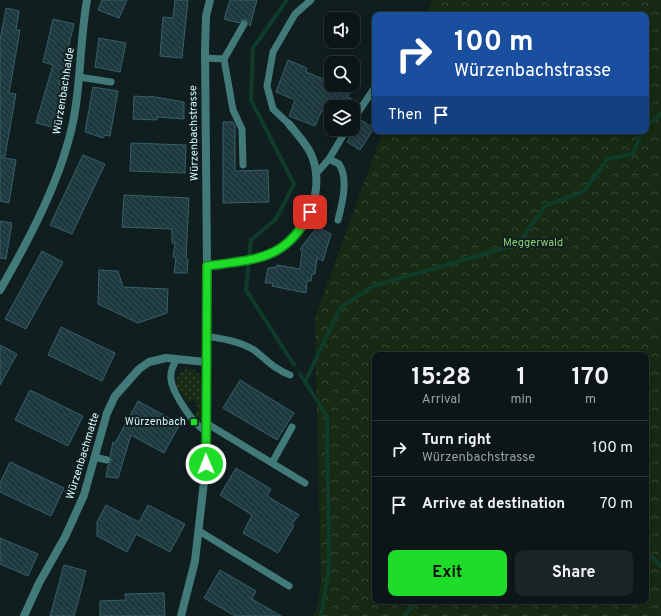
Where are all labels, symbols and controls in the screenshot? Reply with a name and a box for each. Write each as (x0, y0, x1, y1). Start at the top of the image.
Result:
map controls (324, 12, 360, 136)
button: sound (324, 12, 360, 48)
text: 100 m (454, 25, 534, 61)
icon: right (388, 28, 440, 80)
street label: Würzenbachhalde (50, 46, 78, 136)
button: search (324, 56, 360, 92)
text: Würzenbachstrasse (454, 60, 611, 83)
street label: Würzenbachstrasse (186, 85, 202, 181)
button: layers (324, 100, 360, 136)
icon: arrive (430, 104, 452, 126)
text: Then (388, 106, 422, 125)
pin (293, 195, 327, 229)
icon: arrive (299, 201, 321, 223)
park label: Meggerwald (503, 236, 563, 250)
text: 15:28 (411, 363, 471, 393)
text: 1 (516, 363, 526, 393)
text: 170 (571, 363, 610, 393)
text: Arrival (422, 392, 461, 408)
text: min (510, 392, 532, 408)
text: m (585, 392, 596, 408)
street label: Würzenbachmatte (63, 411, 103, 501)
place label: Würzenbach (125, 415, 186, 429)
marker: Würzenbach (189, 417, 199, 427)
text: Turn right (422, 431, 491, 450)
icon: right (388, 438, 410, 460)
text: 100 m (592, 439, 633, 458)
position arrow (185, 443, 227, 485)
text: Würzenbachstrasse (422, 450, 535, 466)
icon: arrive (388, 494, 410, 516)
text: Arrive at destination (422, 495, 565, 514)
text: 70 m (600, 495, 633, 514)
button: Exit (388, 550, 507, 596)
button: Share (515, 550, 633, 596)

